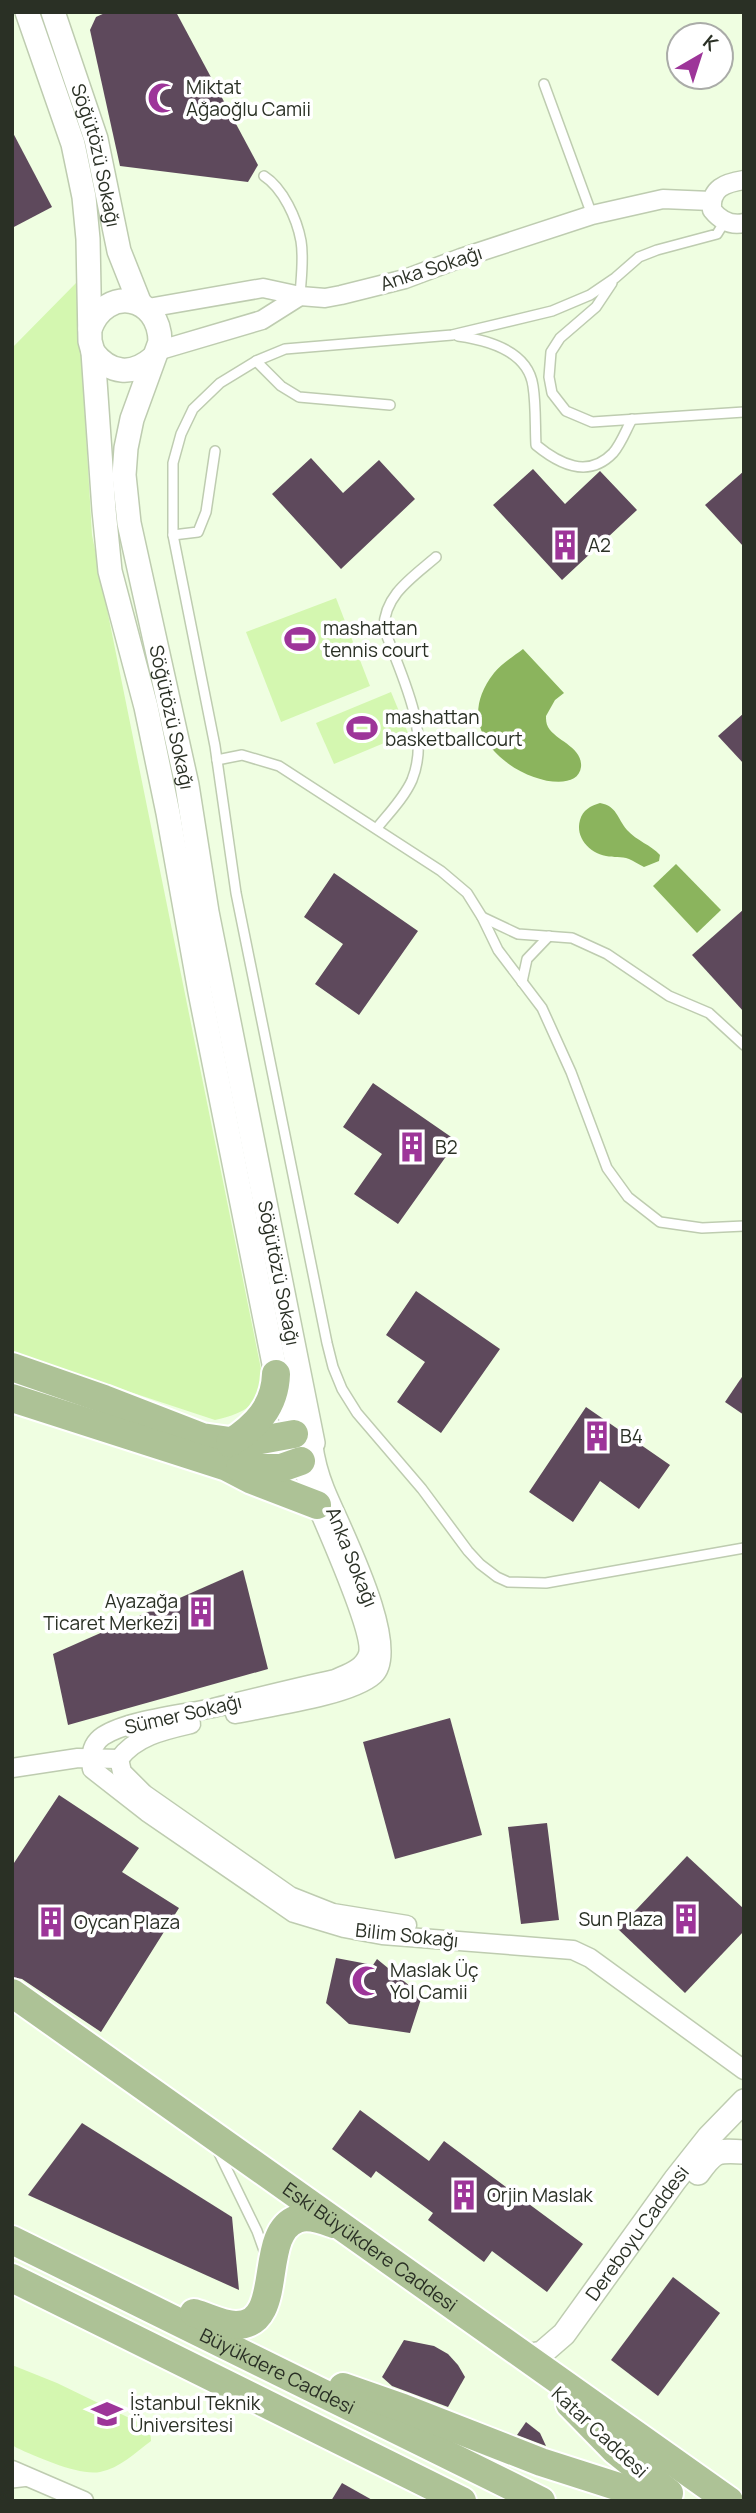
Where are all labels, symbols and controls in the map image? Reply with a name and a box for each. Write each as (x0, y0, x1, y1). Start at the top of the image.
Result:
north arrow (665, 21, 735, 91)
text: K (698, 29, 724, 57)
place label: Miktat Ağaoğlu Camii (186, 74, 311, 122)
street label: Söğütözü Sokağı (65, 80, 127, 229)
mosque icon: Miktat Ağaoğlu Camii (146, 81, 180, 115)
street label: Anka Sokağı (377, 239, 485, 297)
building icon: A2 (548, 528, 582, 562)
place label: A2 (588, 532, 611, 558)
place label: mashattan tennis court (323, 615, 429, 663)
sports icon: mashattan tennis court (283, 622, 317, 656)
street label: Söğütözü Sokağı (143, 642, 201, 791)
place label: mashattan basketballcourt (385, 704, 523, 752)
sports icon: mashattan basketballcourt (345, 711, 379, 745)
building icon: B2 (395, 1130, 429, 1164)
place label: B2 (435, 1134, 457, 1160)
street label: Söğütözü Sokağı (252, 1198, 306, 1348)
building icon: B4 (580, 1419, 614, 1453)
place label: B4 (620, 1423, 643, 1449)
street label: Anka Sokağı (320, 1503, 384, 1611)
place label: Ayazağa Ticaret Merkezi (43, 1588, 178, 1636)
building icon: Ayazağa Ticaret Merkezi (184, 1595, 218, 1629)
street label: Sümer Sokağı (122, 1688, 244, 1740)
building icon: Sun Plaza (669, 1902, 703, 1936)
building icon: Oycan Plaza (34, 1905, 68, 1939)
place label: Sun Plaza (578, 1906, 663, 1932)
place label: Oycan Plaza (74, 1909, 180, 1935)
street label: Bilim Sokağı (354, 1917, 460, 1953)
place label: Maslak Üç Yol Camii (390, 1957, 479, 2005)
mosque icon: Maslak Üç Yol Camii (350, 1964, 384, 1998)
street label: Dereboyu Caddesi (579, 2160, 695, 2306)
street label: Eski Büyükdere Caddesi (278, 2176, 463, 2318)
building icon: Orjin Maslak (447, 2178, 481, 2212)
place label: Orjin Maslak (487, 2182, 593, 2208)
street label: Büyükdere Caddesi (196, 2322, 359, 2420)
street label: Katar Caddesi (546, 2381, 654, 2483)
place label: İstanbul Teknik Üniversitesi (130, 2390, 261, 2438)
school or university icon: İstanbul Teknik Üniversitesi (90, 2397, 124, 2431)

